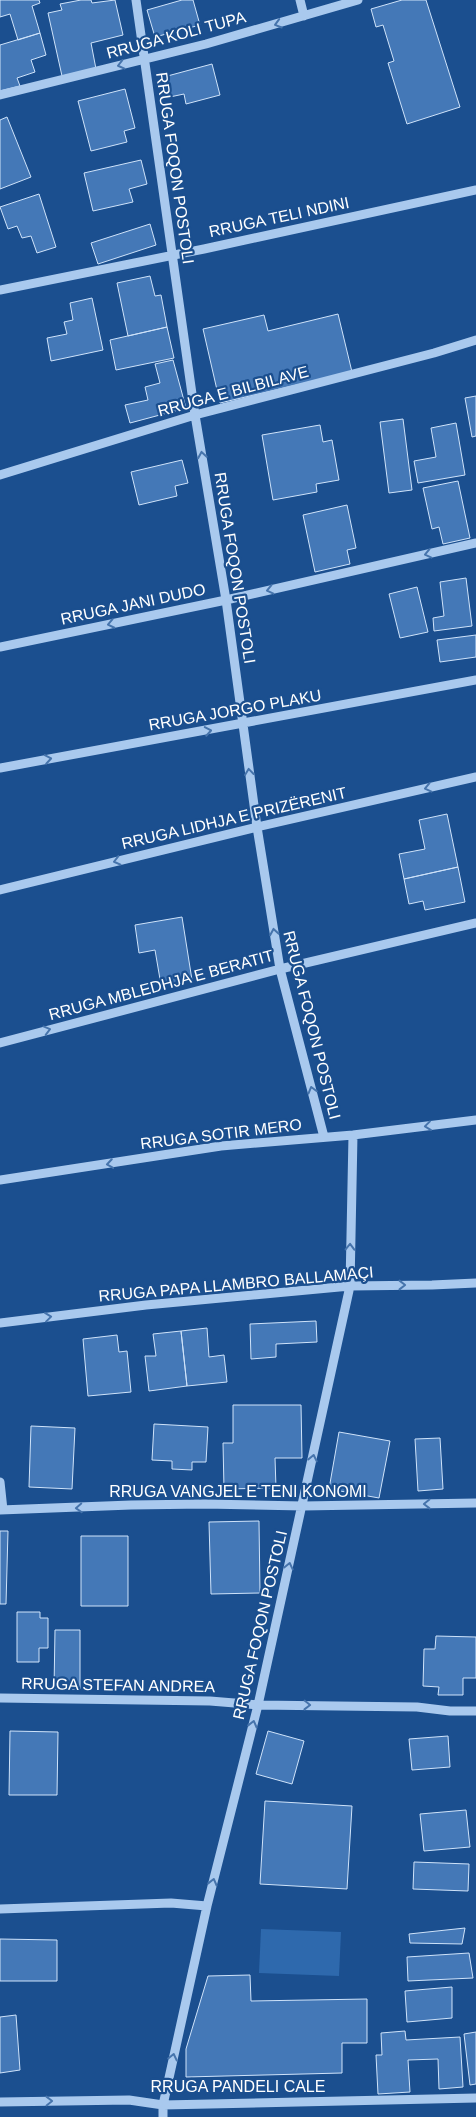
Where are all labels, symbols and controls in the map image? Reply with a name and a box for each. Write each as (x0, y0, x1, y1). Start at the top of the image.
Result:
street label: RRUGA KOLI TUPA (105, 8, 248, 62)
one-way arrow (274, 18, 282, 28)
one-way arrow (116, 59, 125, 70)
street label: RRUGA FOQON POSTOLI (153, 71, 197, 265)
street label: RRUGA TELI NDINI (207, 194, 351, 240)
street label: RRUGA E BILBILAVE (156, 363, 310, 419)
one-way arrow (197, 451, 207, 460)
street label: RRUGA FOQON POSTOLI (211, 471, 259, 665)
one-way arrow (424, 548, 433, 559)
street label: RRUGA JANI DUDO (59, 580, 207, 628)
one-way arrow (266, 584, 275, 595)
one-way arrow (107, 618, 116, 629)
street label: RRUGA JORGO PLAKU (147, 686, 323, 734)
one-way arrow (204, 726, 212, 736)
one-way arrow (44, 755, 52, 765)
one-way arrow (244, 767, 255, 775)
one-way arrow (424, 782, 433, 793)
street label: RRUGA LIDHJA E PRIZËRENIT (120, 784, 348, 852)
one-way arrow (113, 855, 122, 866)
one-way arrow (269, 928, 279, 937)
street label: RRUGA FOQON POSTOLI (280, 929, 344, 1121)
street label: RRUGA MBLEDHJA E BERATIT (47, 947, 275, 1023)
one-way arrow (43, 1026, 51, 1036)
one-way arrow (308, 1086, 318, 1094)
street label: RRUGA SOTIR MERO (139, 1116, 303, 1152)
one-way arrow (423, 1120, 431, 1131)
one-way arrow (106, 1158, 114, 1168)
one-way arrow (345, 1243, 356, 1251)
street label: RRUGA PAPA LLAMBRO BALLAMAÇI (98, 1264, 374, 1304)
one-way arrow (398, 1280, 406, 1290)
one-way arrow (45, 1312, 53, 1323)
one-way arrow (307, 1454, 318, 1463)
street label: RRUGA VANGJEL E TENI KONOMI (109, 1483, 367, 1500)
one-way arrow (423, 1499, 431, 1509)
one-way arrow (75, 1502, 83, 1513)
street label: RRUGA FOQON POSTOLI (230, 1529, 290, 1721)
one-way arrow (283, 1561, 294, 1570)
street label: RRUGA STEFAN ANDREA (21, 1675, 215, 1695)
one-way arrow (303, 1700, 311, 1711)
one-way arrow (247, 1720, 258, 1729)
one-way arrow (207, 1877, 218, 1886)
one-way arrow (167, 2053, 178, 2062)
street label: RRUGA PANDELI CALE (151, 2078, 325, 2095)
one-way arrow (45, 2096, 53, 2107)

